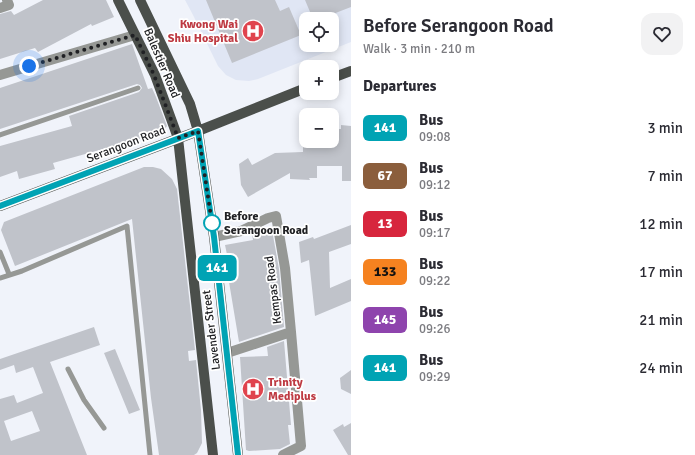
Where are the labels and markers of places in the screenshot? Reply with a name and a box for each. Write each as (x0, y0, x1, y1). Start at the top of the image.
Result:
place label: Kwong Wai Shiu Hospital (168, 17, 238, 46)
hospital icon: Kwong Wai Shiu Hospital (240, 18, 266, 44)
place label: Before Serangoon Road (224, 209, 309, 238)
marker: Before Serangoon Road (203, 214, 221, 232)
place label: Trinity Mediplus (268, 375, 317, 404)
hospital icon: Trinity Mediplus (240, 376, 266, 402)

